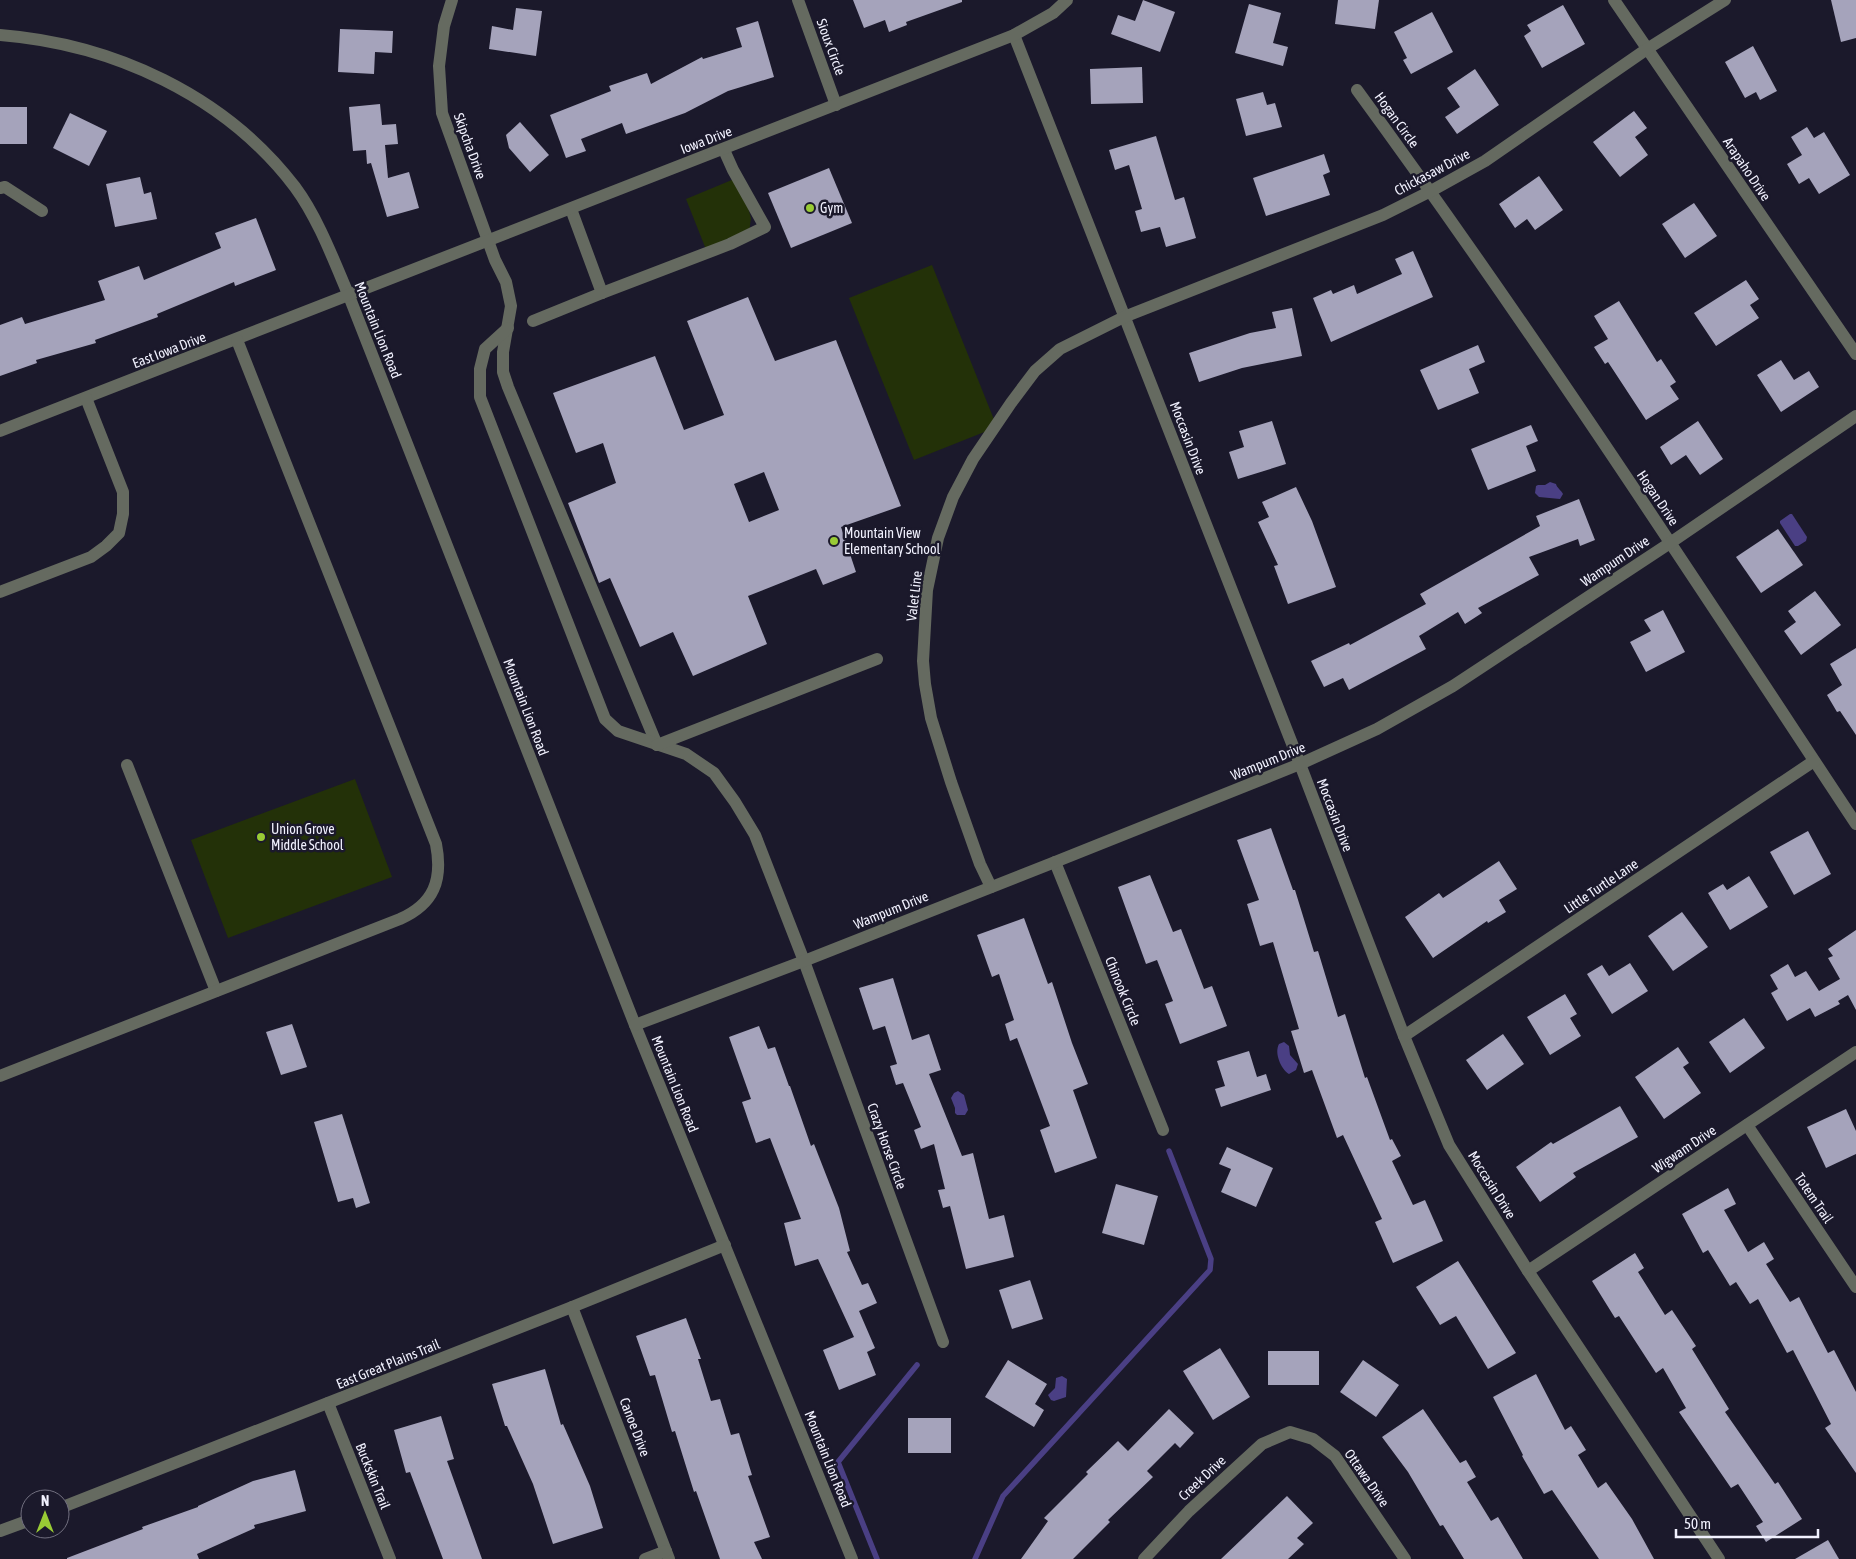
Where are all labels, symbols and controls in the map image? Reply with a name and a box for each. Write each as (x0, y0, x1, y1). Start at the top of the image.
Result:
street label: Sioux Circle (813, 17, 849, 77)
street label: Hogan Circle (1372, 89, 1422, 151)
street label: Skipcha Drive (451, 111, 489, 181)
street label: Iowa Drive (678, 123, 734, 157)
street label: Arapaho Drive (1720, 134, 1774, 204)
street label: Chickasaw Drive (1392, 145, 1472, 199)
place label: Gym (820, 200, 843, 216)
marker: Gym (804, 202, 816, 214)
street label: Mountain Lion Road (351, 279, 405, 381)
street label: East Iowa Drive (130, 329, 208, 371)
street label: Moccasin Drive (1167, 399, 1209, 477)
street label: Hogan Drive (1634, 467, 1682, 529)
place label: Mountain View Elementary School (844, 525, 940, 557)
street label: Wampum Drive (1578, 532, 1652, 590)
marker: Mountain View Elementary School (828, 535, 840, 547)
street label: Valet Line (903, 570, 925, 622)
street label: Mountain Lion Road (500, 656, 552, 758)
street label: Wampum Drive (1228, 739, 1308, 783)
street label: Moccasin Drive (1314, 776, 1356, 854)
place label: Union Grove Middle School (271, 821, 344, 853)
marker: Union Grove Middle School (255, 831, 267, 843)
street label: Little Turtle Lane (1561, 855, 1641, 917)
street label: Wampum Drive (851, 888, 931, 932)
street label: Chinook Circle (1102, 954, 1144, 1028)
street label: Mountain Lion Road (648, 1033, 702, 1135)
street label: Crazy Horse Circle (864, 1101, 910, 1191)
street label: Wigwam Drive (1649, 1122, 1719, 1176)
street label: Moccasin Drive (1465, 1148, 1519, 1222)
street label: Totem Trail (1792, 1170, 1837, 1226)
street label: East Great Plains Trail (334, 1336, 442, 1392)
street label: Canoe Drive (616, 1395, 654, 1459)
street label: Mountain Lion Road (801, 1408, 855, 1510)
street label: Buckskin Trail (352, 1441, 394, 1512)
street label: Ottawa Drive (1341, 1446, 1393, 1510)
street label: Creek Drive (1175, 1452, 1229, 1504)
north arrow (20, 1489, 70, 1539)
text: N (41, 1493, 49, 1509)
scale bar (1676, 1506, 1818, 1538)
text: 50 m (1684, 1515, 1711, 1532)

